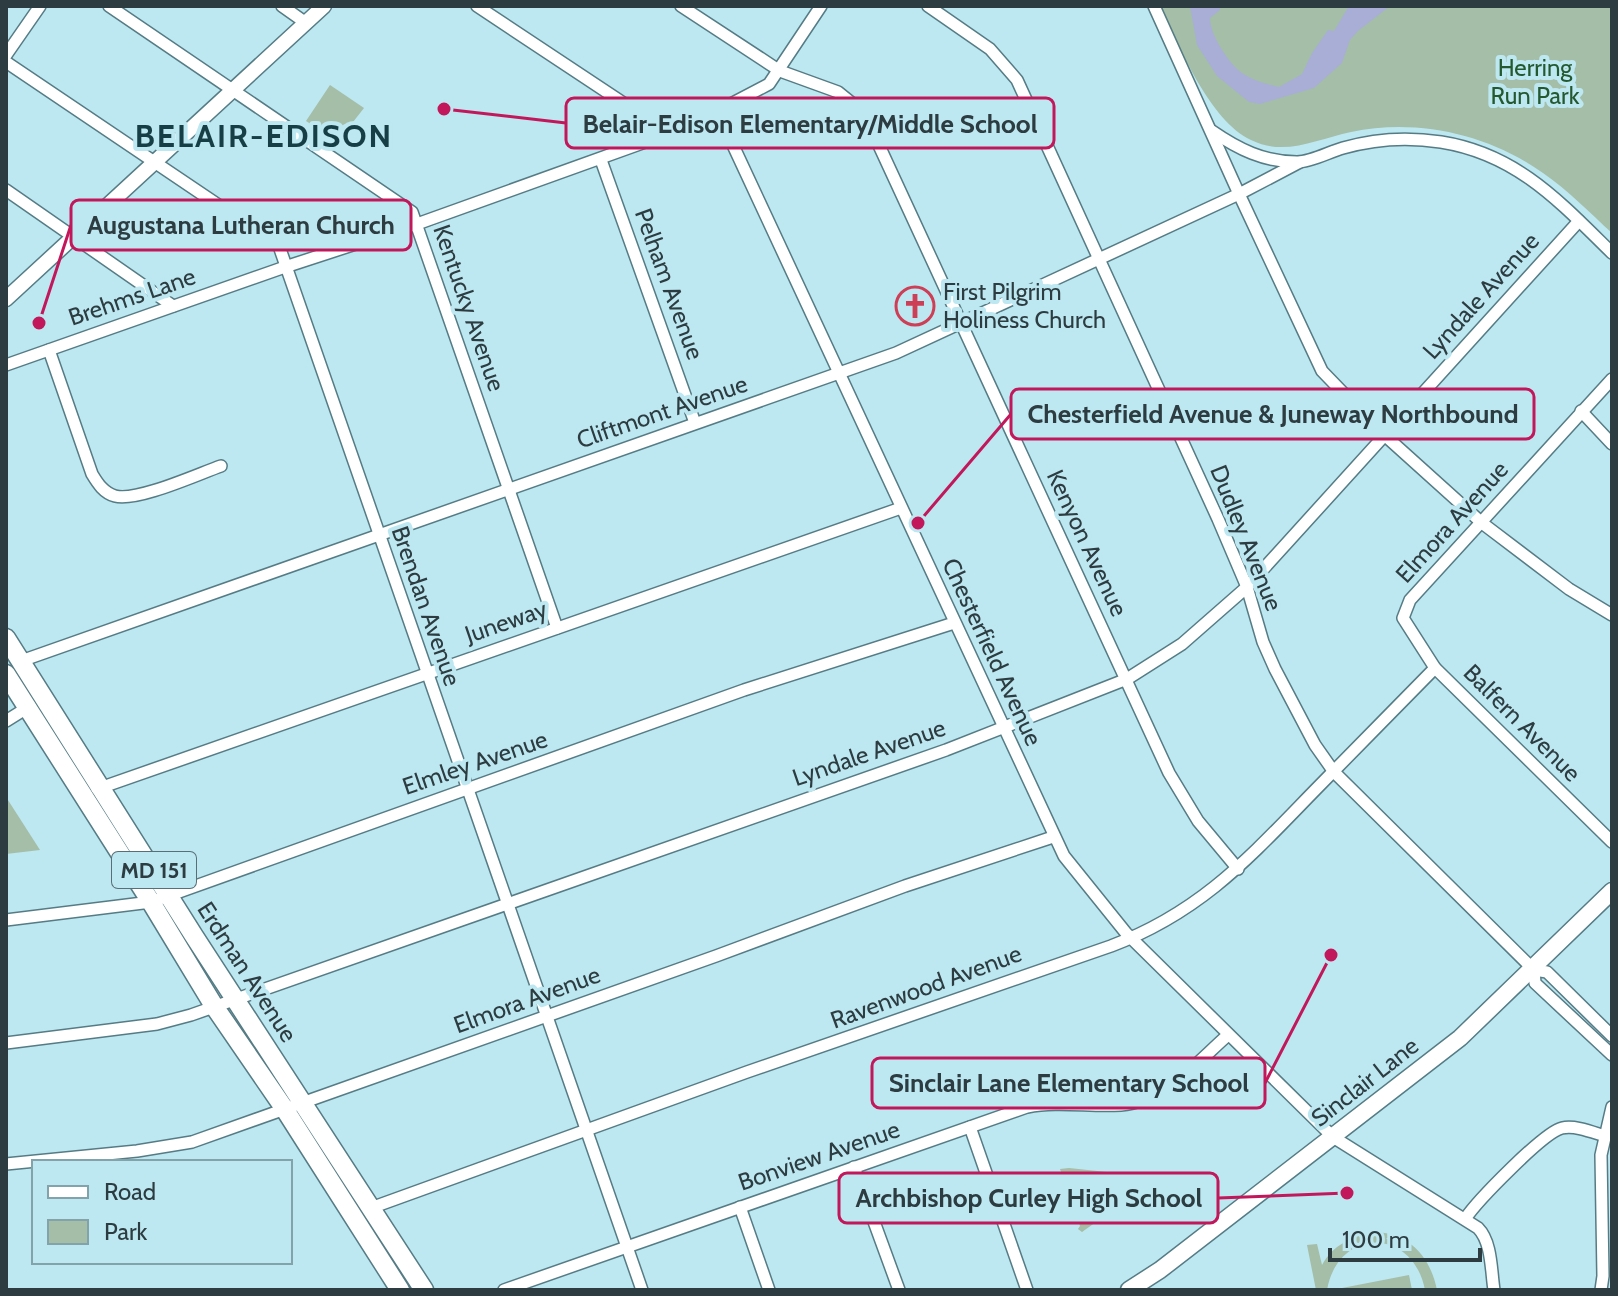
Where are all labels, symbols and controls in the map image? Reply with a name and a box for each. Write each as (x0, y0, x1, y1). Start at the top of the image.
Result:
park label: Herring Run Park (1491, 53, 1580, 110)
callout: Belair-Edison Elementary/Middle School (566, 98, 1054, 148)
text: Belair-Edison Elementary/Middle School (582, 108, 1038, 140)
district label: BELAIR-EDISON (135, 116, 393, 155)
callout: Augustana Lutheran Church (71, 200, 411, 250)
street label: Pelham Avenue (629, 204, 710, 363)
text: Augustana Lutheran Church (87, 209, 395, 241)
street label: Kentucky Avenue (427, 221, 512, 395)
street label: Lyndale Avenue (1416, 227, 1545, 365)
street label: Brehms Lane (65, 261, 199, 332)
place label: First Pilgrim Holiness Church (943, 277, 1106, 334)
church icon: First Pilgrim Holiness Church (894, 285, 936, 327)
street label: Cliftmont Avenue (573, 369, 751, 454)
callout: Chesterfield Avenue & Juneway Northbound (1011, 389, 1534, 439)
text: Chesterfield Avenue & Juneway Northbound (1027, 398, 1519, 430)
street label: Elmora Avenue (1389, 455, 1514, 588)
street label: Dudley Avenue (1204, 461, 1289, 615)
street label: Kenyon Avenue (1041, 465, 1134, 621)
street label: Brendan Avenue (386, 522, 467, 689)
street label: Chesterfield Avenue (936, 553, 1049, 750)
street label: Juneway (460, 594, 551, 649)
street label: Balfern Avenue (1458, 658, 1587, 787)
street label: Lyndale Avenue (789, 713, 949, 792)
street label: Elmley Avenue (399, 724, 551, 801)
road number: MD 151 (112, 852, 196, 888)
street label: Erdman Avenue (191, 896, 303, 1047)
street label: Ravenwood Avenue (826, 939, 1025, 1035)
street label: Elmora Avenue (450, 960, 604, 1039)
street label: Sinclair Lane (1305, 1031, 1424, 1132)
callout: Sinclair Lane Elementary School (872, 1058, 1265, 1108)
text: Sinclair Lane Elementary School (889, 1067, 1249, 1099)
street label: Bonview Avenue (734, 1114, 903, 1197)
legend (32, 1160, 292, 1264)
callout: Archbishop Curley High School (839, 1173, 1218, 1223)
text: Road (104, 1177, 156, 1206)
text: Archbishop Curley High School (856, 1182, 1203, 1214)
scale bar (1330, 1212, 1480, 1262)
text: Park (104, 1217, 147, 1246)
text: 100 m (1342, 1225, 1410, 1254)

